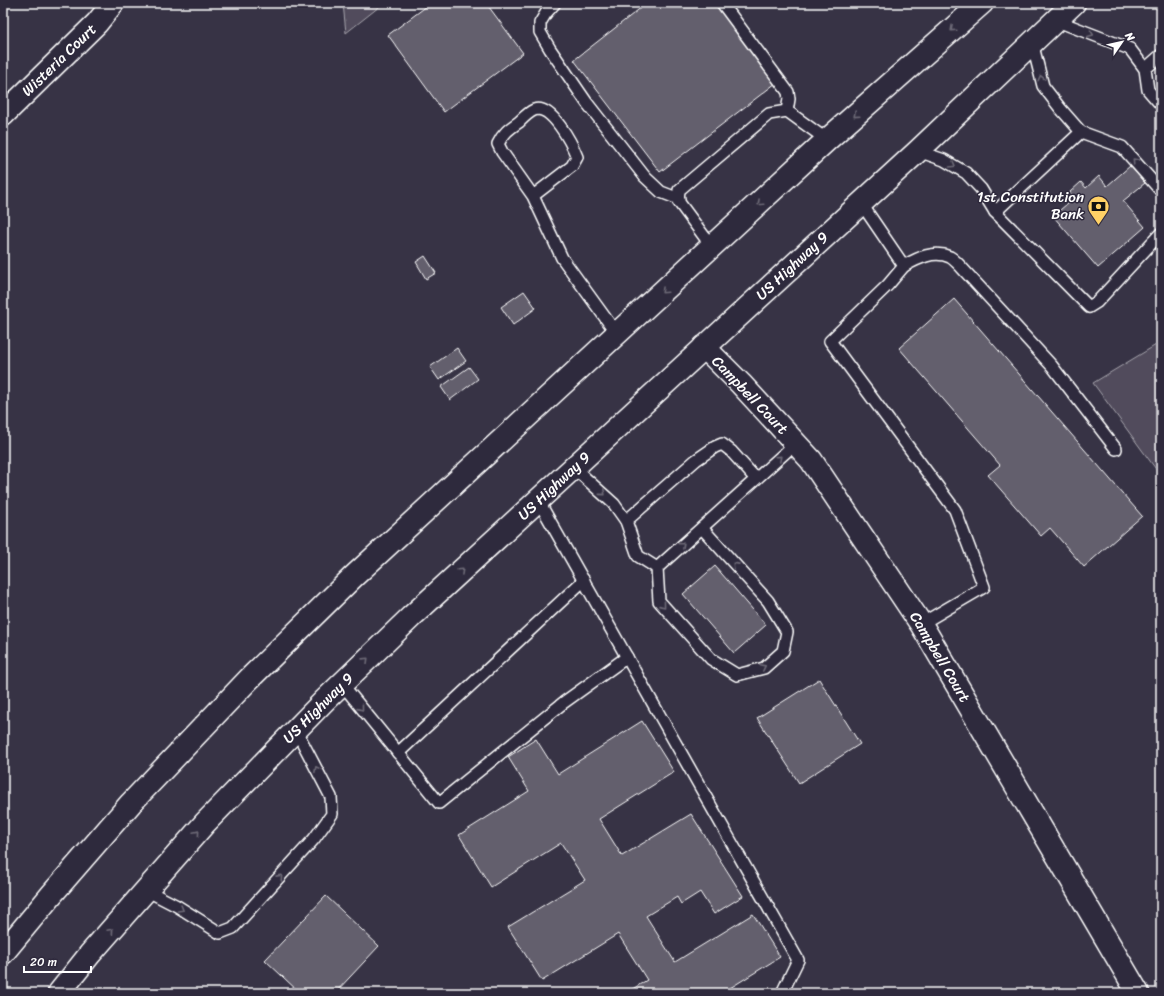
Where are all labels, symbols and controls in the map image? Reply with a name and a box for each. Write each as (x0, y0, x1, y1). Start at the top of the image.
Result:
street label: Wisteria Court (15, 17, 103, 103)
north arrow (1102, 22, 1142, 62)
one-way arrow (950, 24, 958, 32)
text: N (1119, 27, 1140, 45)
one-way arrow (1088, 30, 1095, 38)
one-way arrow (1037, 75, 1045, 81)
one-way arrow (853, 111, 861, 118)
one-way arrow (1133, 159, 1140, 166)
one-way arrow (948, 161, 956, 168)
place label: 1st Constitution Bank (977, 184, 1084, 227)
bank icon: 1st Constitution Bank (1086, 193, 1112, 226)
one-way arrow (757, 198, 764, 205)
street label: US Highway 9 (749, 225, 835, 307)
one-way arrow (661, 286, 669, 293)
street label: Campbell Court (705, 349, 795, 441)
street label: US Highway 9 (511, 445, 597, 527)
one-way arrow (774, 456, 782, 463)
one-way arrow (598, 489, 606, 496)
one-way arrow (678, 543, 685, 550)
one-way arrow (733, 563, 740, 570)
one-way arrow (456, 569, 464, 576)
one-way arrow (659, 601, 666, 608)
street label: Campbell Court (903, 607, 978, 708)
one-way arrow (361, 658, 369, 665)
one-way arrow (759, 664, 766, 672)
street label: US Highway 9 (276, 666, 360, 750)
one-way arrow (357, 703, 364, 710)
one-way arrow (314, 766, 322, 774)
one-way arrow (192, 830, 199, 838)
one-way arrow (275, 874, 282, 881)
one-way arrow (177, 904, 184, 911)
one-way arrow (106, 928, 113, 935)
scale bar (24, 948, 91, 974)
text: 20 m (30, 951, 57, 973)

